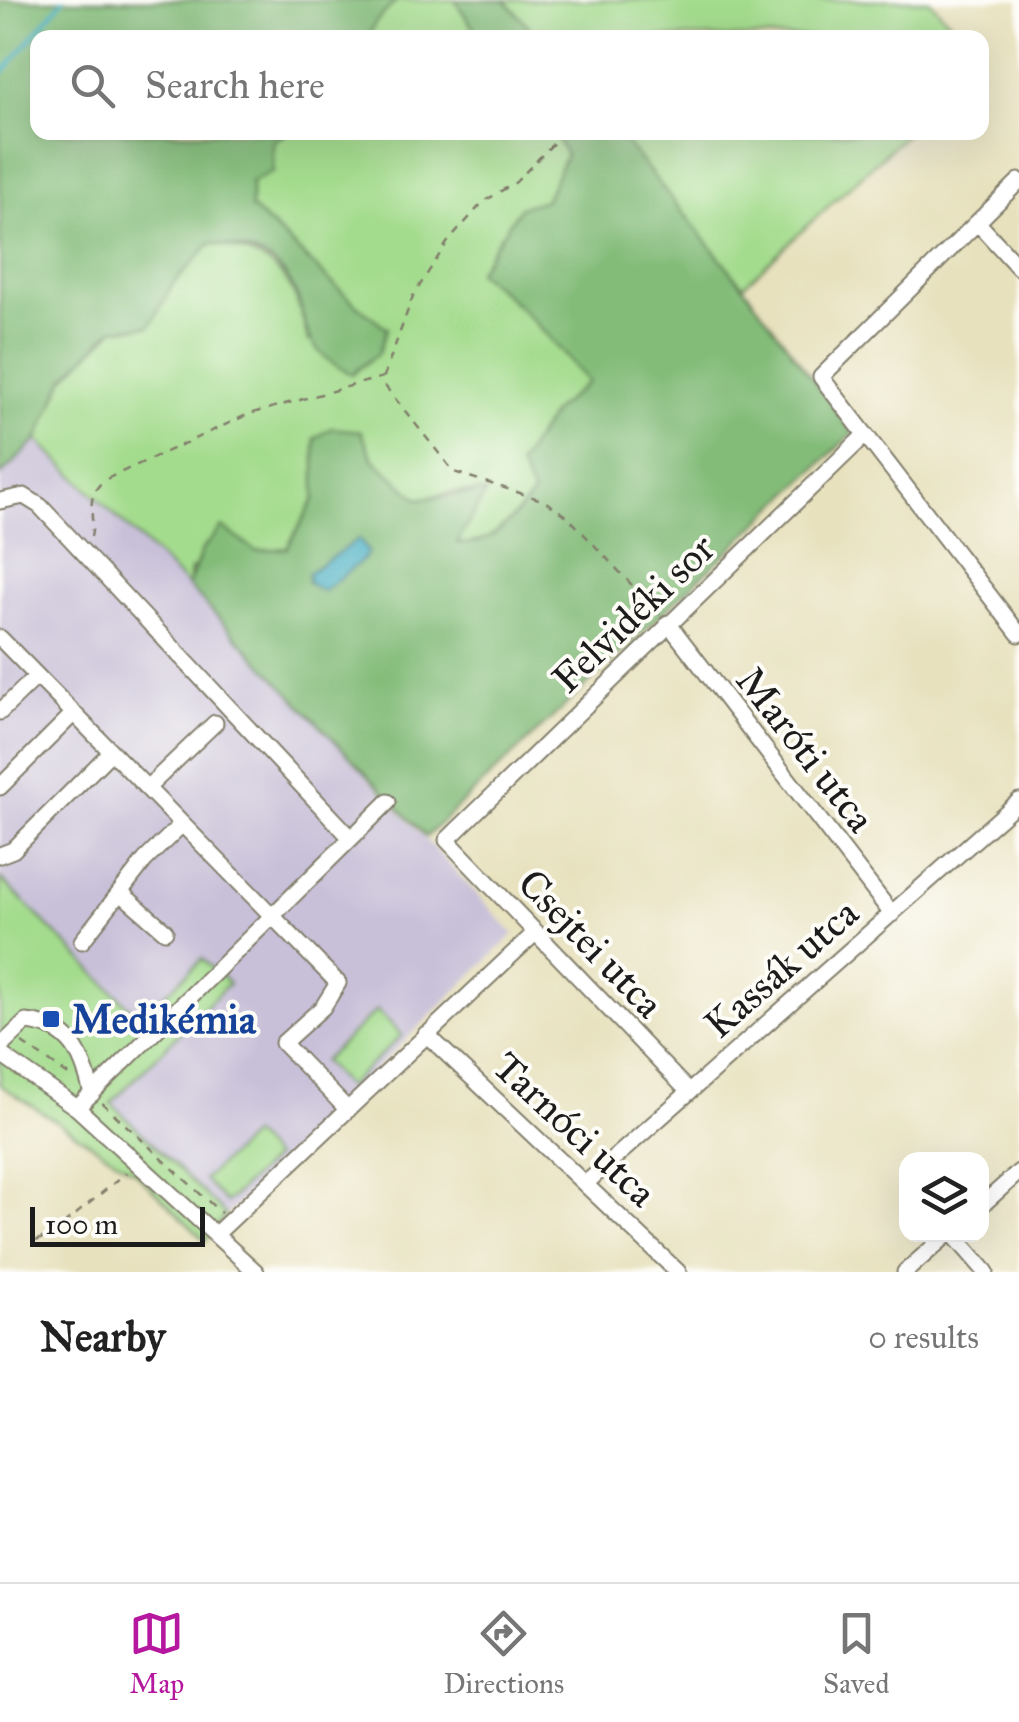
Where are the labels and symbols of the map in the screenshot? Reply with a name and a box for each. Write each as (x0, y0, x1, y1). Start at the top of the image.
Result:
street label: Felvidéki sor (542, 524, 725, 703)
street label: Maróti utca (726, 657, 885, 842)
street label: Csejtei utca (508, 859, 674, 1028)
street label: Kassák utca (694, 888, 868, 1048)
place label: Medikémia (71, 995, 257, 1044)
marker: Medikémia (40, 1008, 62, 1030)
street label: Tarnóci utca (483, 1042, 666, 1217)
scale bar (30, 1202, 205, 1246)

